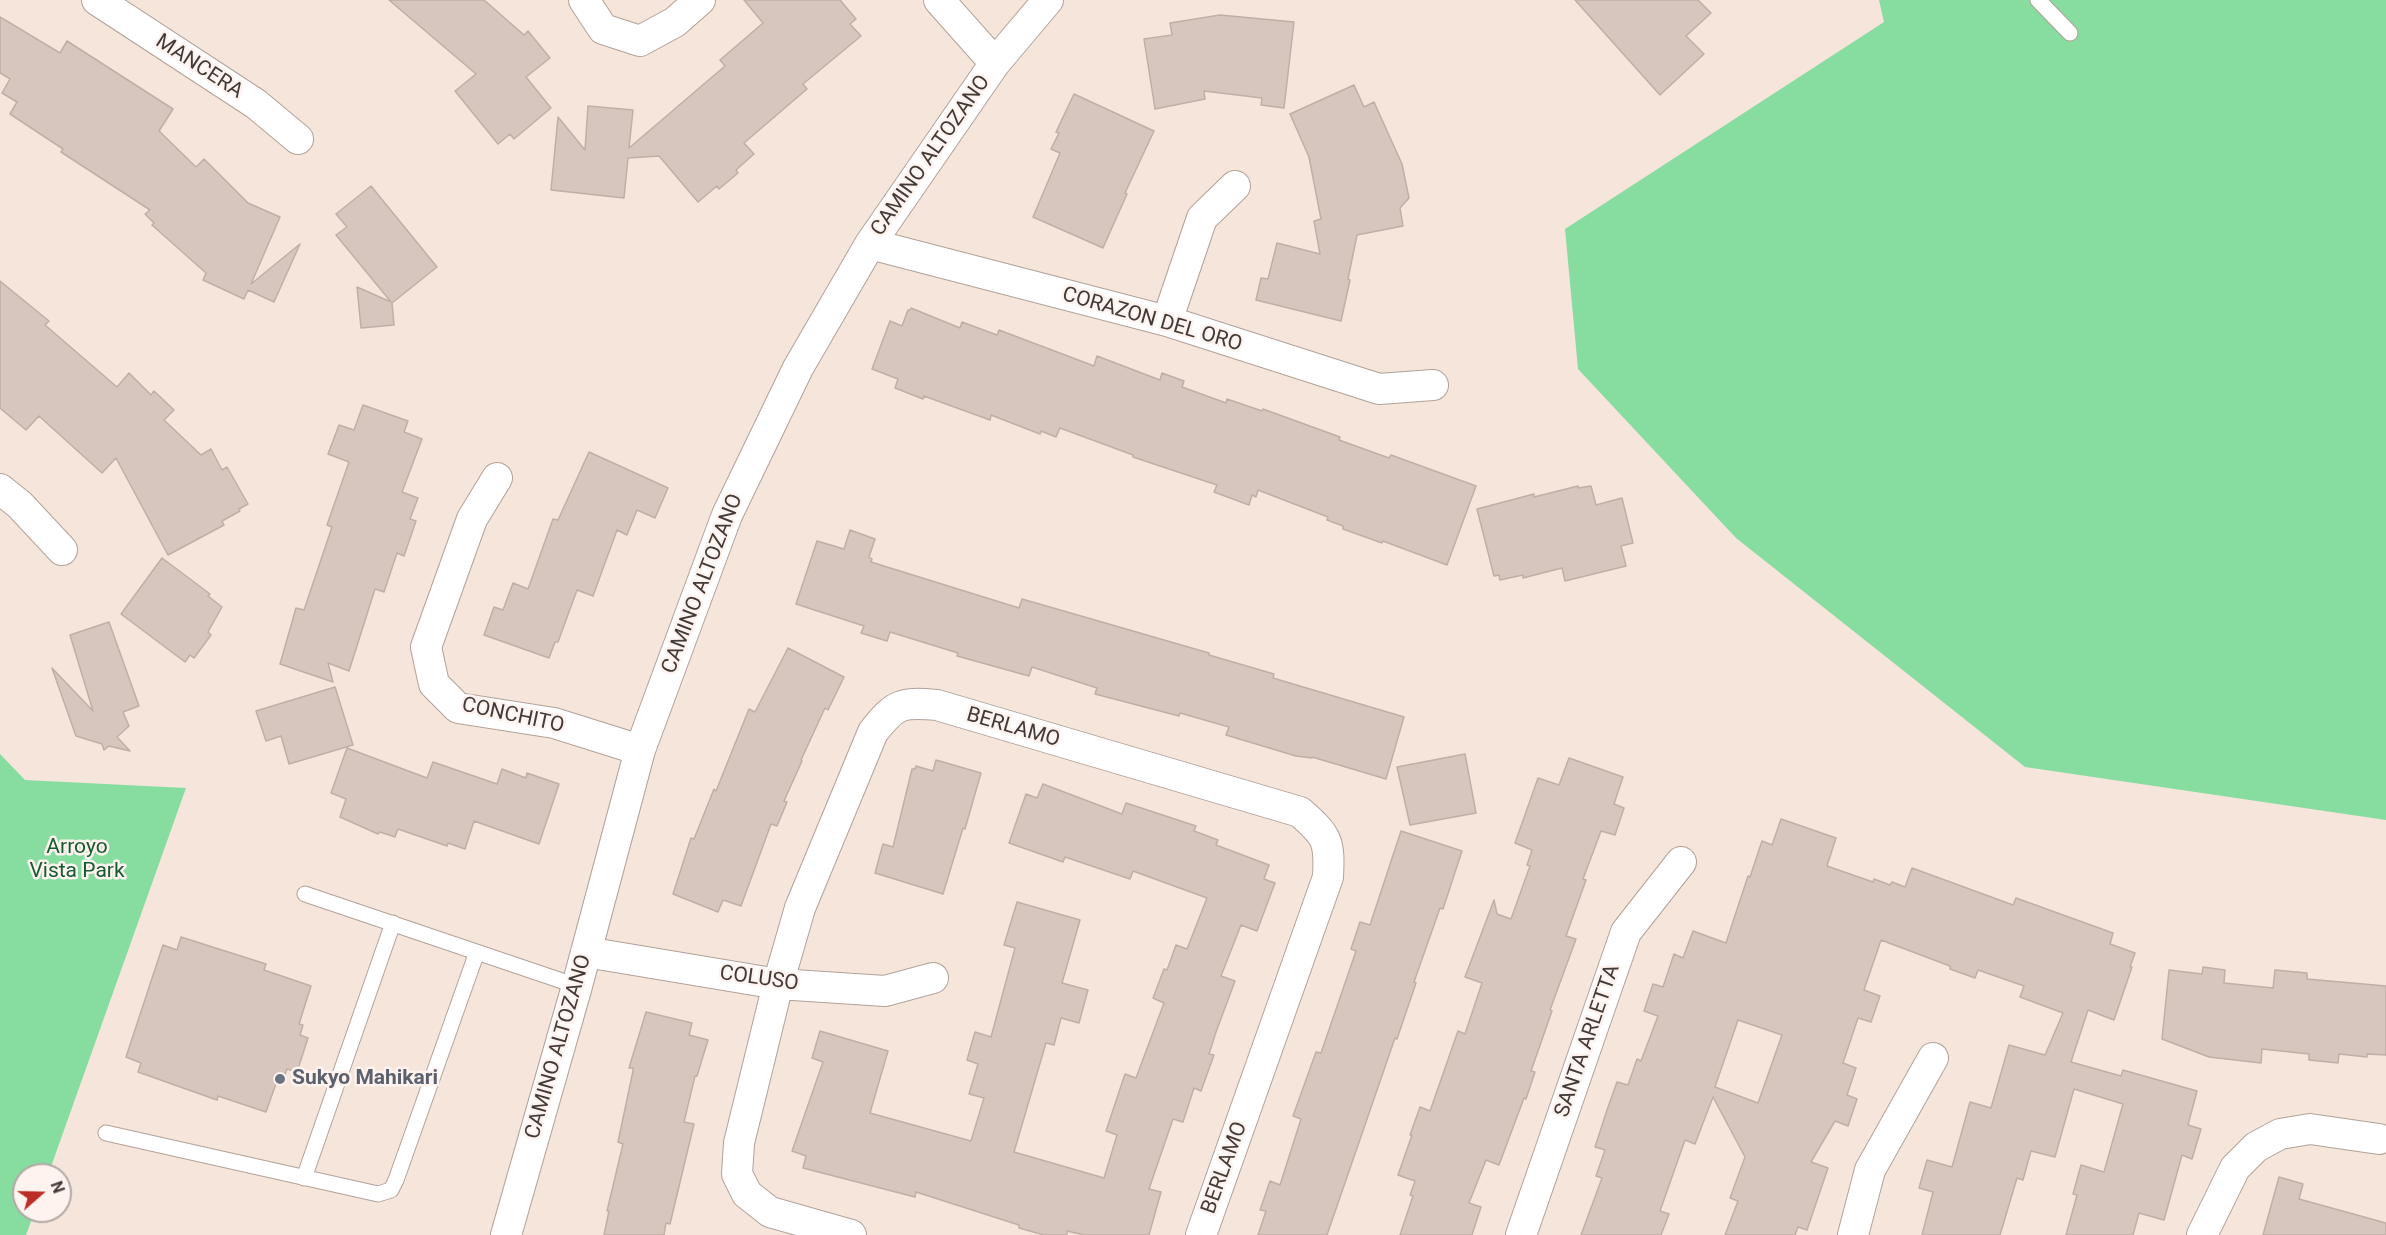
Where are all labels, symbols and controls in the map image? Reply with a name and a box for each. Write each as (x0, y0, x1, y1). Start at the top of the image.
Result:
street label: MANCERA (150, 29, 248, 105)
street label: CAMINO ALTOZANO (866, 71, 996, 241)
street label: CORAZON DEL ORO (1059, 282, 1245, 358)
street label: CAMINO ALTOZANO (657, 491, 749, 677)
street label: CONCHITO (460, 693, 566, 739)
street label: BERLAMO (963, 703, 1063, 753)
park label: Arroyo Vista Park (29, 835, 125, 885)
street label: CAMINO ALTOZANO (521, 952, 597, 1142)
street label: COLUSO (718, 961, 800, 997)
street label: SANTA ARLETTA (1550, 961, 1626, 1121)
place label: Sukyo Mahikari (292, 1066, 438, 1092)
marker: Sukyo Mahikari (273, 1072, 287, 1086)
street label: BERLAMO (1197, 1119, 1253, 1217)
north arrow (12, 1163, 72, 1223)
text: N (47, 1179, 68, 1196)

